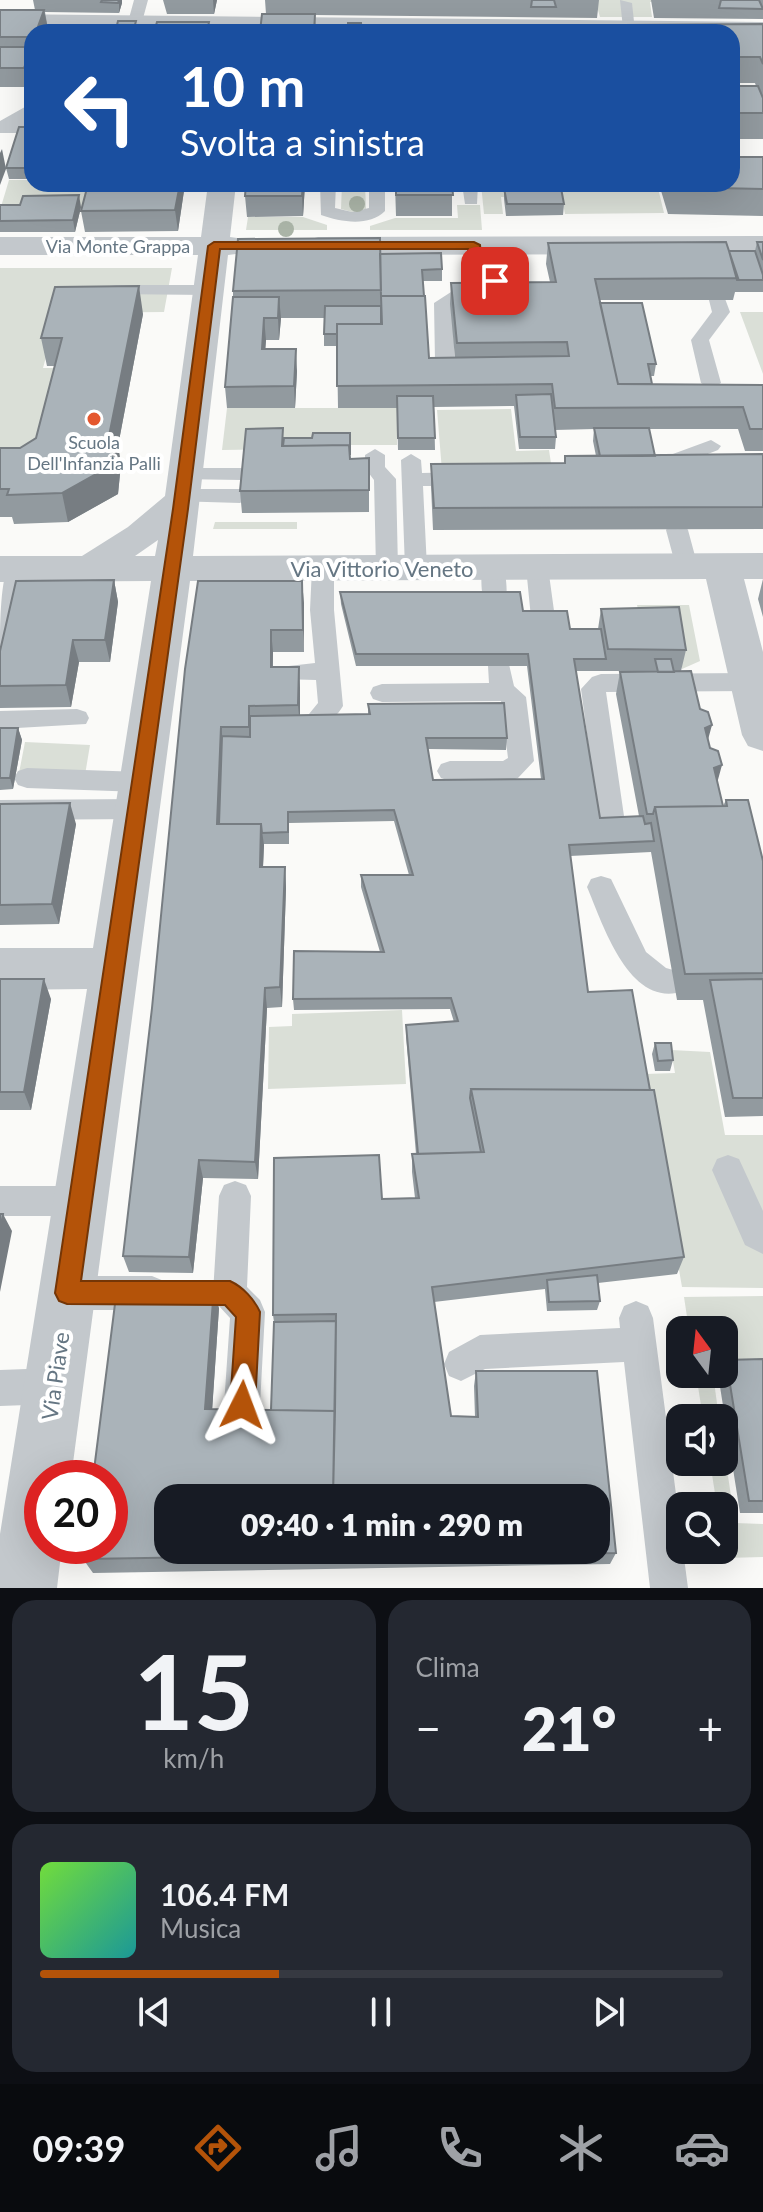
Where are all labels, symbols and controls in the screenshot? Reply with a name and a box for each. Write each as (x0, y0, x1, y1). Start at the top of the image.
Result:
text: 10 m (180, 52, 305, 119)
icon: left (48, 56, 152, 160)
text: Svolta a sinistra (180, 120, 425, 164)
street label: Via Monte Grappa (46, 235, 190, 257)
pin (461, 247, 529, 315)
icon: arrive (473, 259, 517, 303)
marker: Scuola Dell'Infanzia Palli (85, 410, 103, 428)
place label: Scuola Dell'Infanzia Palli (27, 431, 161, 474)
street label: Via Vittorio Veneto (290, 555, 474, 582)
north arrow (666, 1316, 738, 1388)
map controls (666, 1316, 738, 1564)
street label: Via Piave (35, 1330, 75, 1422)
position arrow (200, 1363, 284, 1447)
button: sound (666, 1404, 738, 1476)
speed limit sign: 20 (24, 1460, 128, 1564)
button: search (666, 1492, 738, 1564)
text: 09:40 · 1 min · 290 m (241, 1506, 523, 1542)
text: 15 (133, 1627, 254, 1752)
text: Clima (416, 1651, 480, 1683)
text: 21° (522, 1692, 617, 1764)
text: − (416, 1702, 441, 1754)
text: + (697, 1702, 723, 1754)
text: km/h (163, 1742, 224, 1774)
text: 106.4 FM (160, 1876, 289, 1912)
text: Musica (160, 1912, 241, 1944)
icon: previous (132, 1990, 176, 2034)
icon: pause (359, 1990, 403, 2034)
icon: next (587, 1990, 631, 2034)
icon: directions (190, 2120, 246, 2176)
icon: music (311, 2120, 367, 2176)
icon: phone (432, 2120, 488, 2176)
icon: climate (553, 2120, 609, 2176)
icon: car (674, 2120, 730, 2176)
text: 09:39 (33, 2126, 125, 2170)

